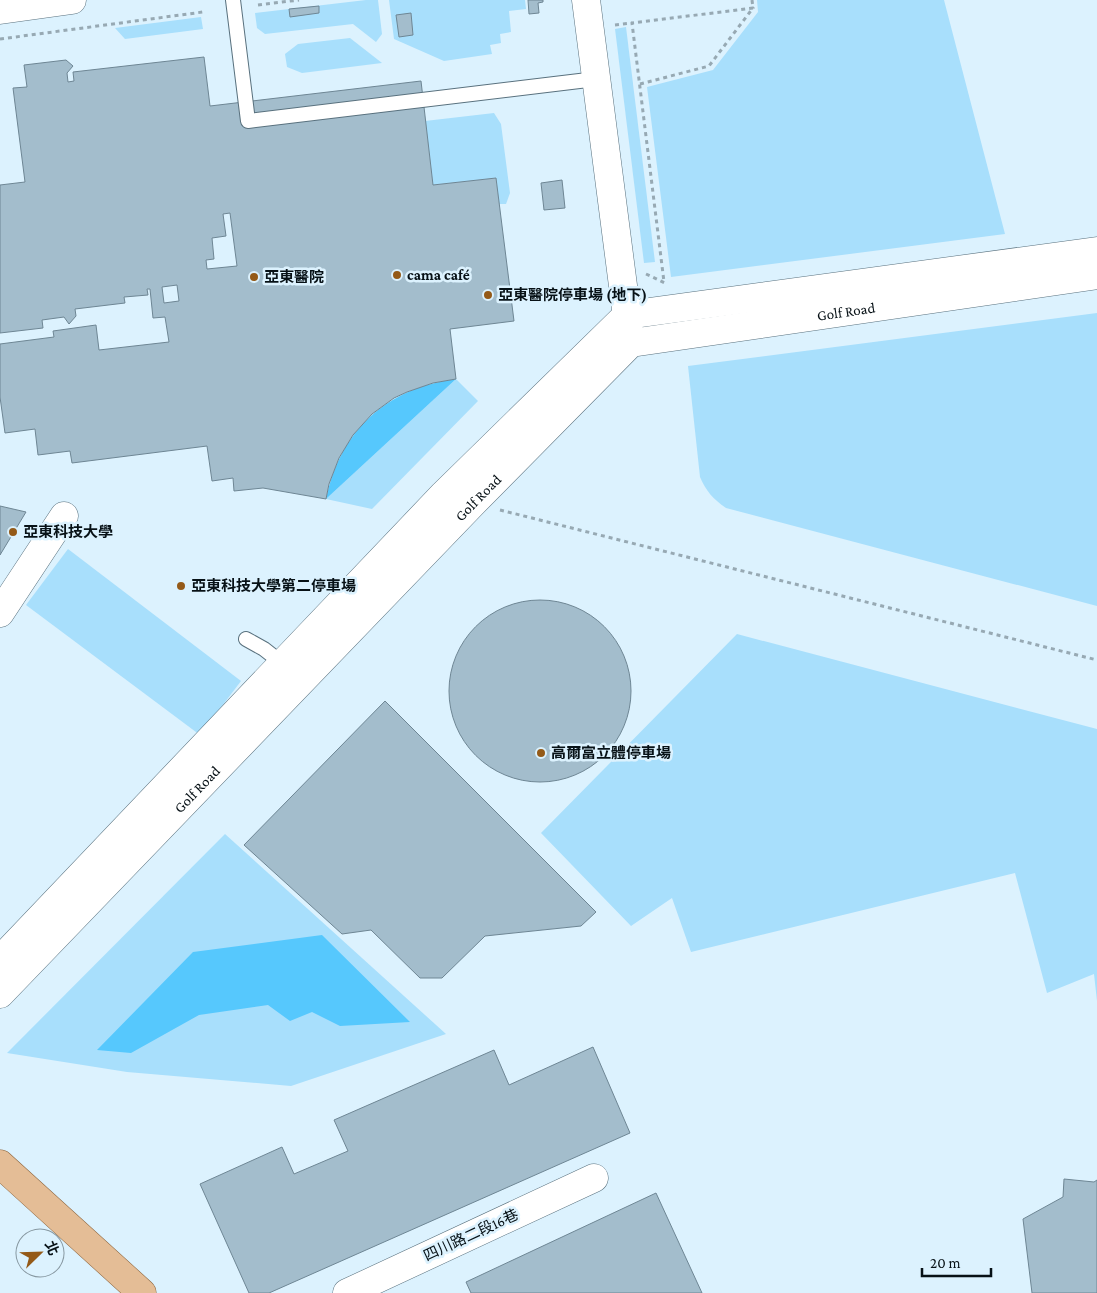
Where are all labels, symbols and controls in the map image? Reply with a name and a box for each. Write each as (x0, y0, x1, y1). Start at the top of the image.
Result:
place label: cama café (407, 267, 470, 283)
place label: 亞東醫院 (264, 269, 324, 285)
marker: cama café (391, 269, 403, 281)
marker: 亞東醫院 (248, 271, 260, 283)
place label: 亞東醫院停車場 (地下) (498, 287, 647, 304)
marker: 亞東醫院停車場 (地下) (482, 289, 494, 301)
street label: Golf Road (816, 299, 876, 324)
street label: Golf Road (452, 471, 504, 524)
place label: 亞東科技大學 (23, 524, 113, 540)
marker: 亞東科技大學 (7, 526, 19, 538)
place label: 亞東科技大學第二停車場 (191, 577, 356, 594)
marker: 亞東科技大學第二停車場 (175, 580, 187, 592)
place label: 高爾富立體停車場 (551, 745, 671, 761)
marker: 高爾富立體停車場 (535, 747, 547, 759)
street label: Golf Road (171, 763, 223, 816)
street label: 四川路二段16巷 (421, 1206, 521, 1264)
north arrow (15, 1228, 65, 1278)
text: 北 (42, 1238, 62, 1257)
scale bar (922, 1246, 991, 1278)
text: 20 m (930, 1255, 961, 1271)

